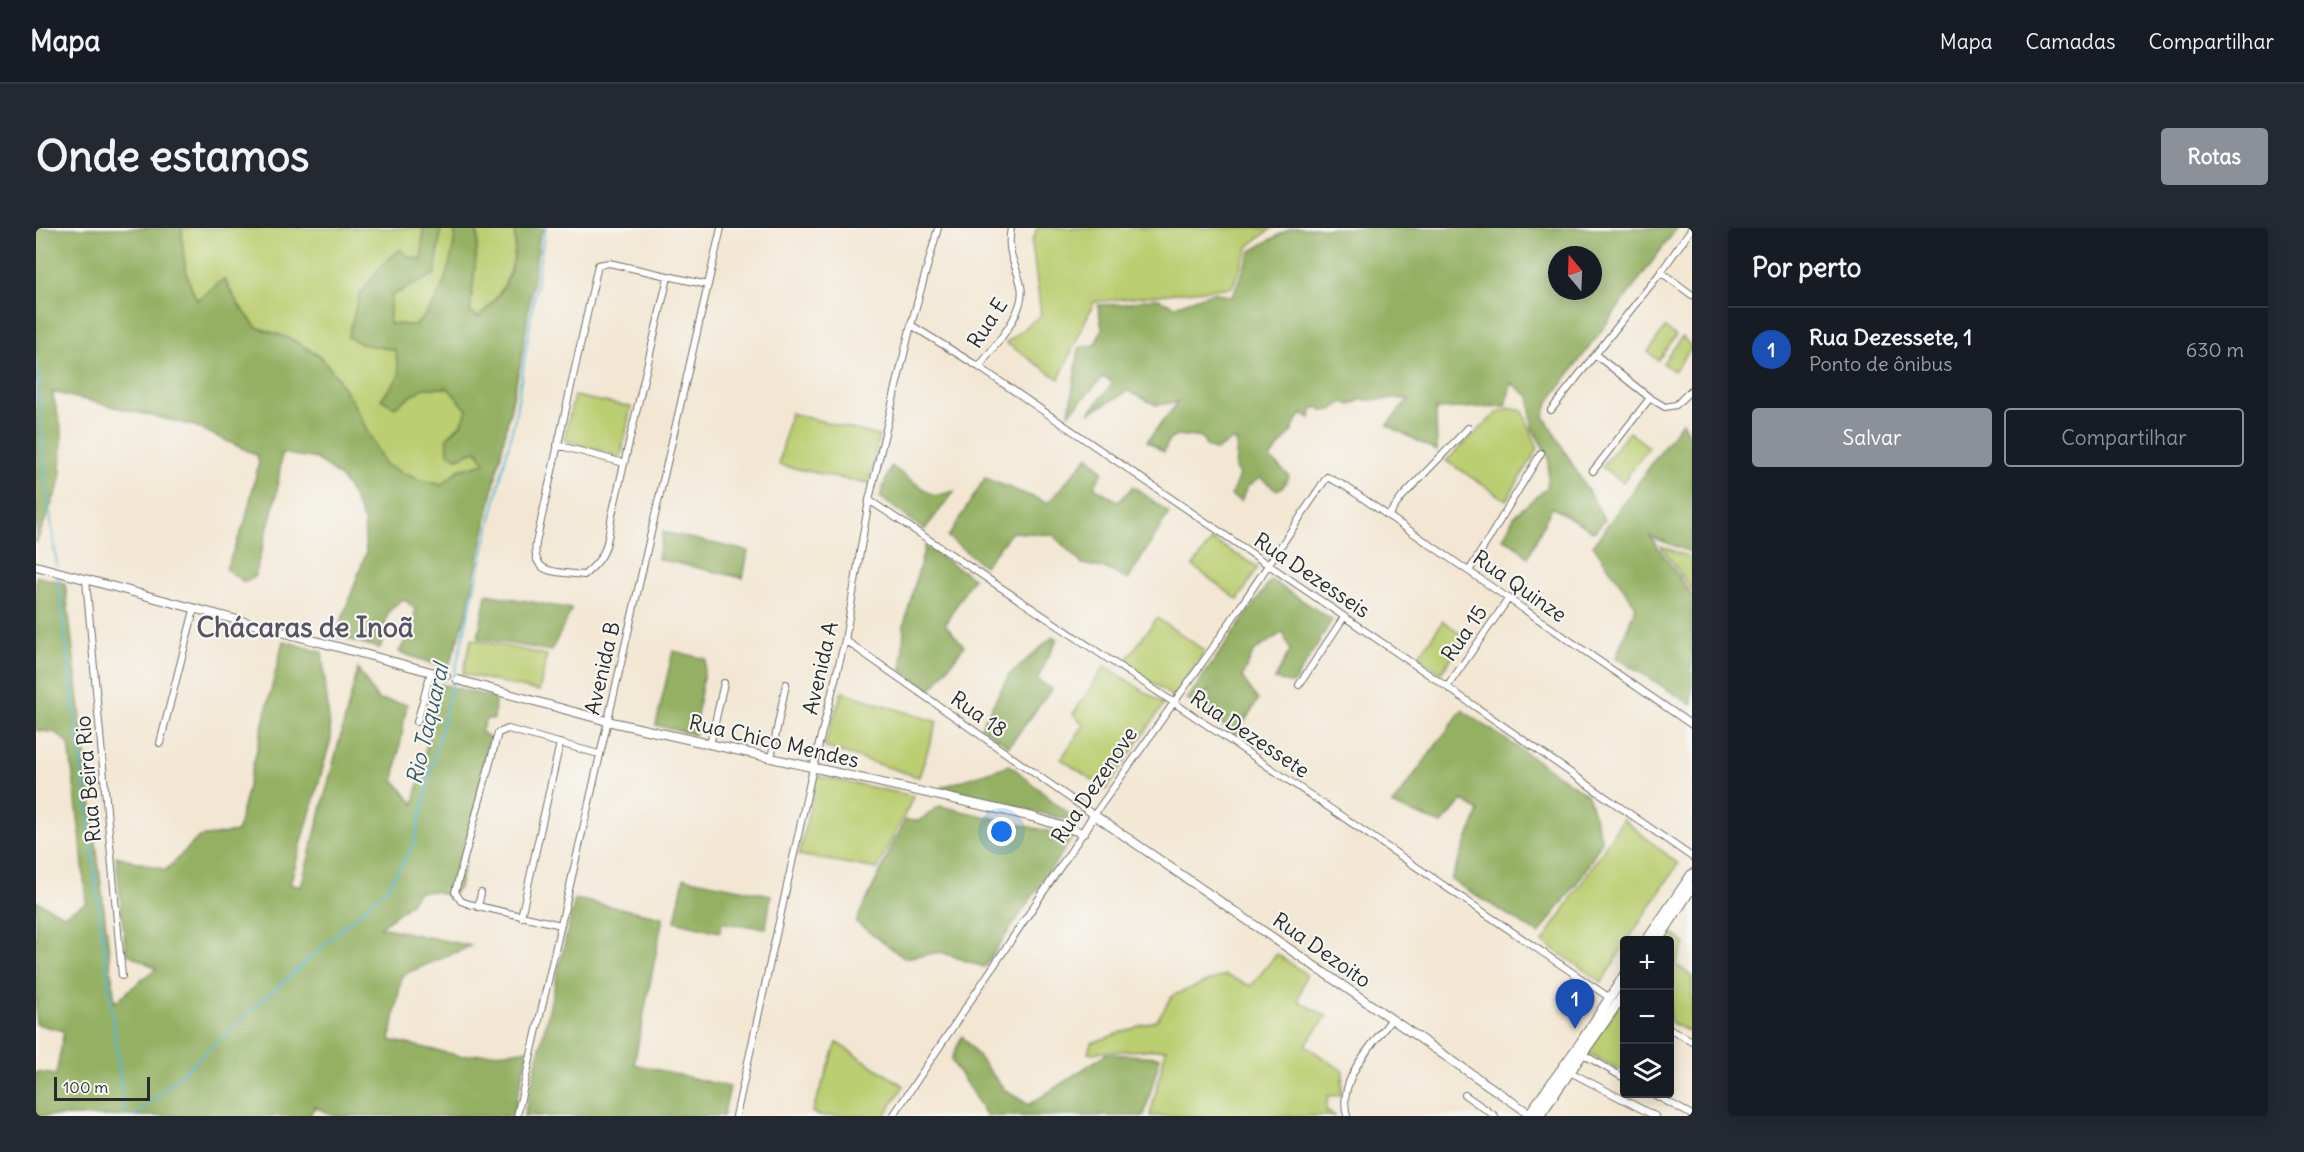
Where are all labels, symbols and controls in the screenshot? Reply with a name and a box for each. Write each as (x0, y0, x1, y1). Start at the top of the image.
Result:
text: Mapa (30, 23, 100, 59)
text: Mapa (1940, 28, 1993, 55)
text: Camadas (2026, 28, 2115, 55)
text: Compartilhar (2148, 28, 2274, 55)
button: Rotas (2161, 128, 2268, 185)
text: Onde estamos (36, 130, 309, 182)
north arrow (1548, 246, 1602, 300)
text: Por perto (1752, 251, 1861, 284)
street label: Rua E (961, 293, 1013, 353)
text: Rua Dezessete, 1 (1809, 323, 1972, 351)
text: 1 (1768, 337, 1775, 362)
text: 630 m (2186, 337, 2244, 362)
text: Ponto de ônibus (1809, 351, 1952, 376)
button: Salvar (1752, 408, 1992, 467)
button: Compartilhar (2004, 408, 2244, 467)
street label: Rua Dezesseis (1249, 526, 1375, 624)
street label: Rua Quinze (1468, 544, 1572, 628)
street label: Rua 15 (1435, 600, 1493, 666)
district label: Chácaras de Inoã (197, 610, 413, 644)
street label: Avenida B (578, 619, 626, 717)
street label: Avenida A (796, 619, 844, 717)
water label: Rio Taquaral (400, 658, 455, 787)
street label: Rua Dezessete (1185, 684, 1315, 784)
street label: Rua 18 (946, 685, 1012, 743)
street label: Rua Chico Mendes (686, 708, 862, 774)
street label: Rua Beira Rio (69, 714, 107, 844)
street label: Rua Dezenove (1045, 721, 1143, 849)
your location (987, 817, 1016, 846)
street label: Rua Dezoito (1268, 906, 1376, 994)
map controls (1620, 936, 1674, 1098)
button: + (1620, 936, 1674, 990)
pin: 1 (1556, 980, 1594, 1029)
button: − (1620, 990, 1674, 1044)
button: layers (1620, 1044, 1674, 1098)
scale bar (54, 1074, 150, 1102)
text: 100 m (63, 1077, 108, 1097)

